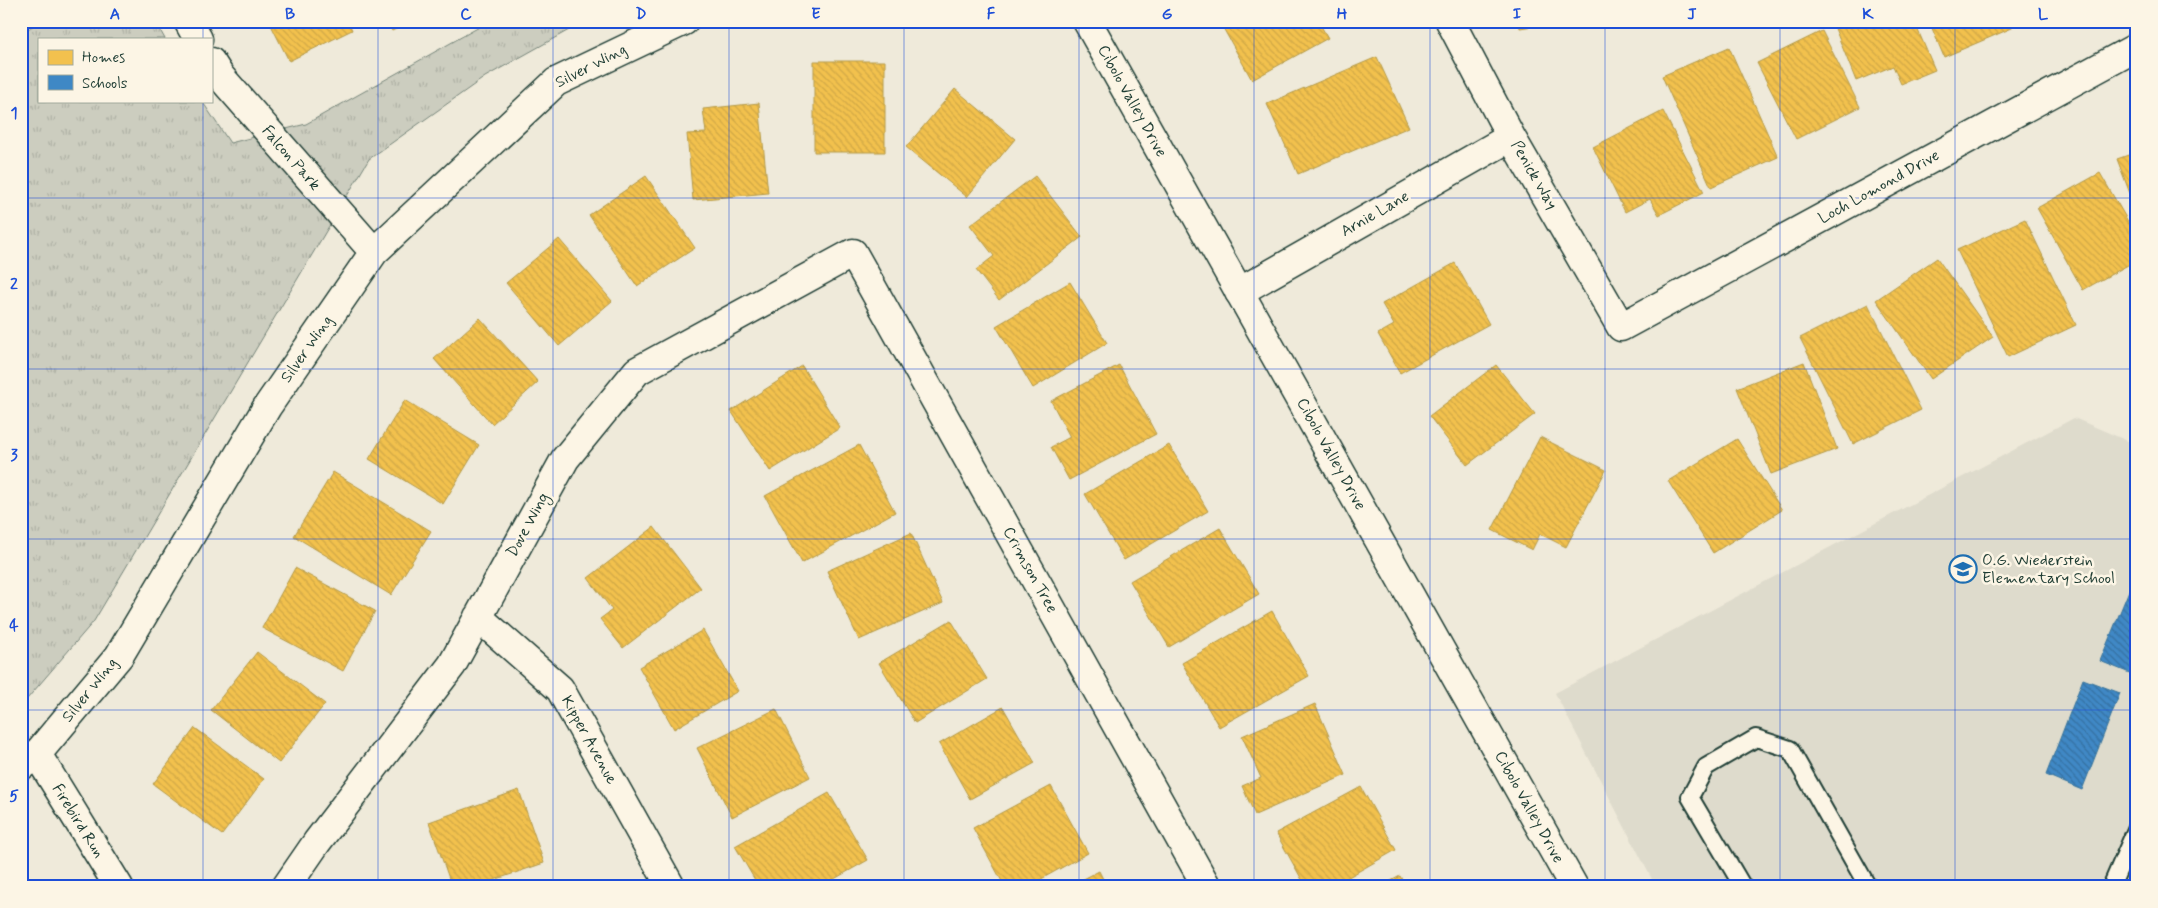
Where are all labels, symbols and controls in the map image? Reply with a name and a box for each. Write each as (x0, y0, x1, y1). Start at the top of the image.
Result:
text: A (110, 4, 120, 25)
text: B (285, 4, 295, 25)
text: C (460, 4, 472, 25)
text: D (635, 4, 647, 25)
text: E (811, 4, 821, 25)
text: F (987, 4, 996, 25)
text: G (1162, 4, 1173, 25)
text: H (1337, 4, 1348, 25)
text: I (1513, 4, 1522, 25)
text: J (1687, 4, 1697, 25)
text: K (1862, 4, 1874, 25)
text: L (2038, 4, 2049, 25)
legend (38, 38, 212, 102)
street label: Silver Wing (552, 39, 630, 93)
street label: Cibolo Valley Drive (1092, 41, 1172, 161)
text: Homes (82, 48, 125, 68)
text: Schools (82, 74, 128, 94)
text: 1 (10, 103, 18, 124)
street label: Falcon Park (257, 121, 325, 195)
street label: Penick Way (1506, 137, 1562, 213)
street label: Loch Lomond Drive (1815, 145, 1943, 229)
street label: Arnie Lane (1337, 186, 1413, 242)
text: 2 (10, 274, 18, 295)
street label: Silver Wing (276, 311, 338, 387)
street label: Cibolo Valley Drive (1291, 394, 1371, 514)
text: 3 (10, 445, 18, 466)
street label: Dove Wing (502, 489, 555, 562)
street label: Crimson Tree (998, 523, 1062, 617)
place label: O.G. Wiederstein Elementary School (1982, 550, 2115, 589)
school or university icon: O.G. Wiederstein Elementary School (1948, 554, 1978, 584)
text: 4 (9, 615, 19, 636)
street label: Silver Wing (57, 653, 123, 727)
street label: Kipper Avenue (556, 692, 622, 788)
street label: Cibolo Valley Drive (1489, 747, 1569, 867)
street label: Firebird Run (47, 780, 109, 862)
text: 5 (9, 786, 19, 807)

